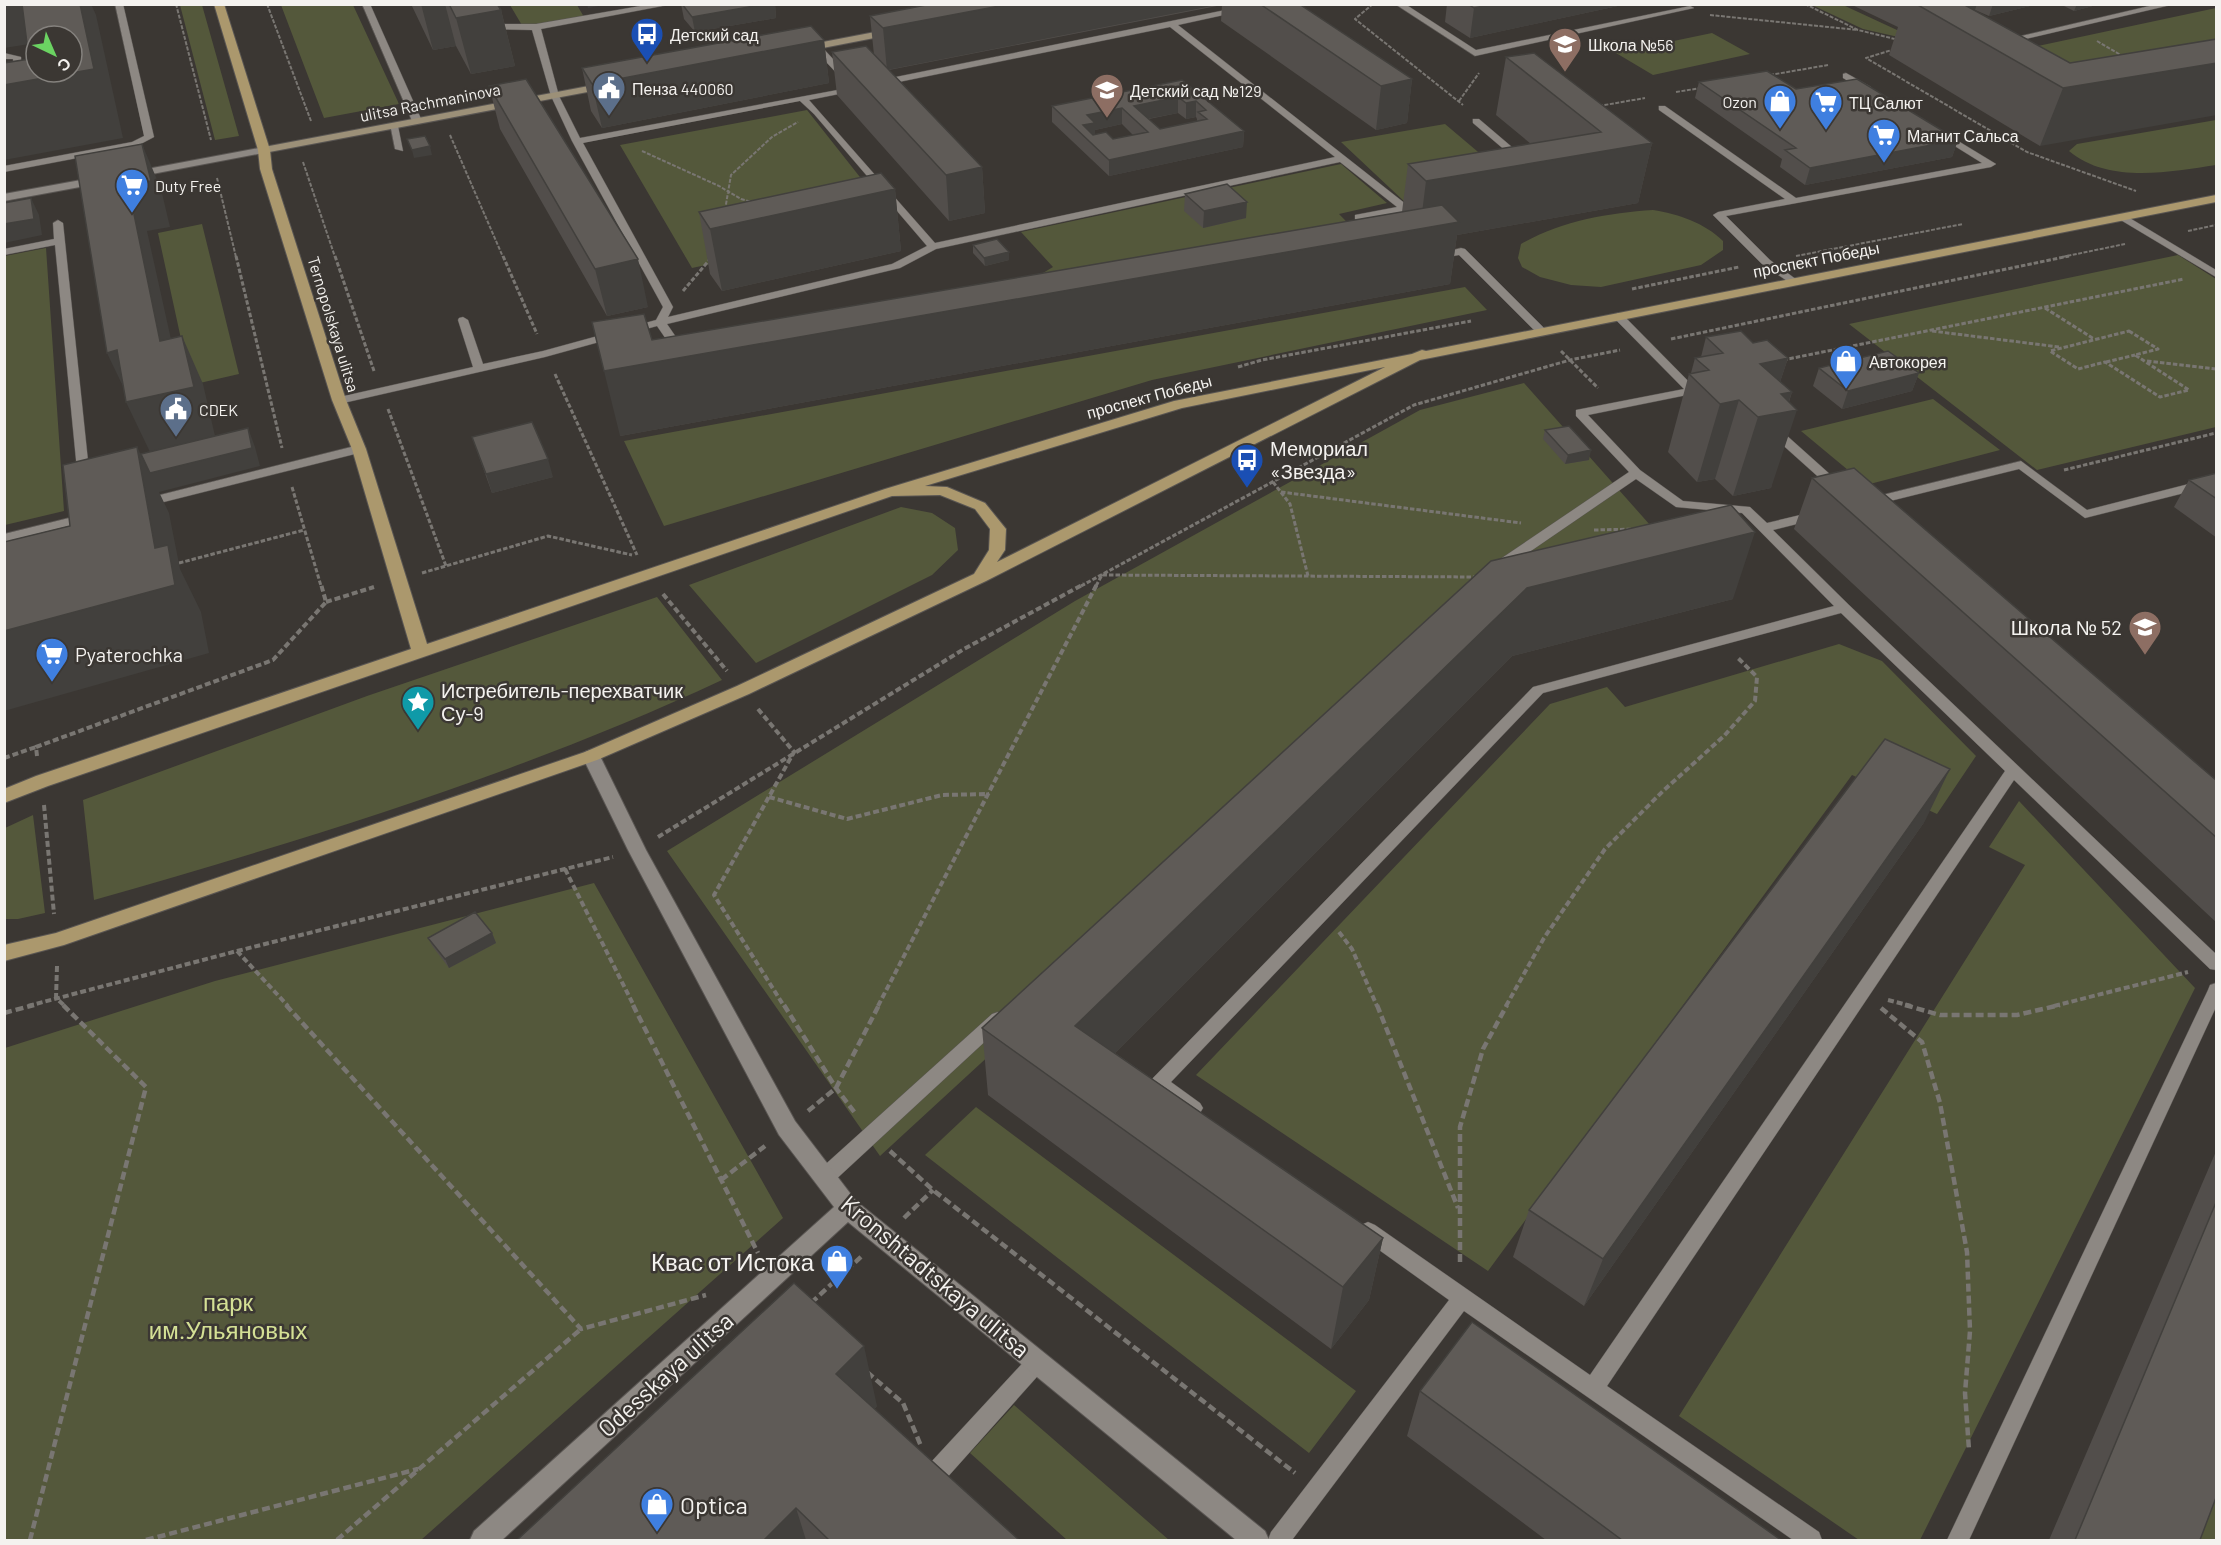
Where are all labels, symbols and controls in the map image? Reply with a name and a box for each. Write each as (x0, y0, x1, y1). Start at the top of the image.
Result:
bus stop icon: Детский сад (629, 16, 665, 63)
north arrow (24, 24, 84, 84)
place label: Детский сад (670, 25, 759, 44)
school or university icon: Школа №56 (1547, 26, 1583, 73)
place label: Школа №56 (1588, 35, 1673, 54)
text: С (54, 54, 76, 76)
public building icon: Пенза 440060 (591, 70, 627, 117)
school or university icon: Детский сад №129 (1089, 72, 1125, 119)
street label: ulitsa Rachmaninova (358, 79, 502, 125)
place label: Пенза 440060 (632, 79, 734, 98)
place label: Детский сад №129 (1130, 81, 1262, 100)
shop icon: Ozon (1762, 83, 1798, 130)
supermarket icon: ТЦ Салют (1808, 84, 1844, 131)
place label: Ozon (1723, 92, 1757, 111)
place label: ТЦ Салют (1849, 93, 1923, 112)
supermarket icon: Магнит Сальса (1866, 117, 1902, 164)
place label: Магнит Сальса (1907, 126, 2019, 145)
supermarket icon: Duty Free (114, 167, 150, 214)
place label: Duty Free (155, 176, 221, 195)
street label: проспект Победы (1751, 237, 1881, 281)
street label: Ternopolskaya ulitsa (304, 254, 364, 394)
shop icon: Автокорея (1828, 343, 1864, 390)
place label: Автокорея (1869, 352, 1946, 371)
street label: проспект Победы (1084, 370, 1214, 422)
public building icon: CDEK (158, 391, 194, 438)
place label: CDEK (199, 400, 238, 419)
place label: Мемориал «Звезда» (1270, 436, 1368, 483)
bus stop icon: Мемориал «Звезда» (1229, 442, 1265, 489)
school or university icon: Школа № 52 (2127, 609, 2163, 656)
place label: Школа № 52 (2011, 615, 2122, 639)
supermarket icon: Pyaterochka (34, 636, 70, 683)
place label: Pyaterochka (75, 642, 183, 666)
place label: Истребитель-перехватчик Су-9 (441, 678, 683, 725)
place icon: Истребитель-перехватчик Су-9 (400, 684, 436, 731)
street label: Kronshtadtskaya ulitsa (836, 1189, 1036, 1363)
shop icon: Квас от Истока (819, 1243, 855, 1290)
place label: Квас от Истока (651, 1247, 815, 1276)
park label: парк им.Ульяновых (149, 1287, 307, 1344)
street label: Odesskaya ulitsa (591, 1306, 739, 1442)
shop icon: Optica (639, 1486, 675, 1533)
place label: Optica (680, 1490, 748, 1519)

